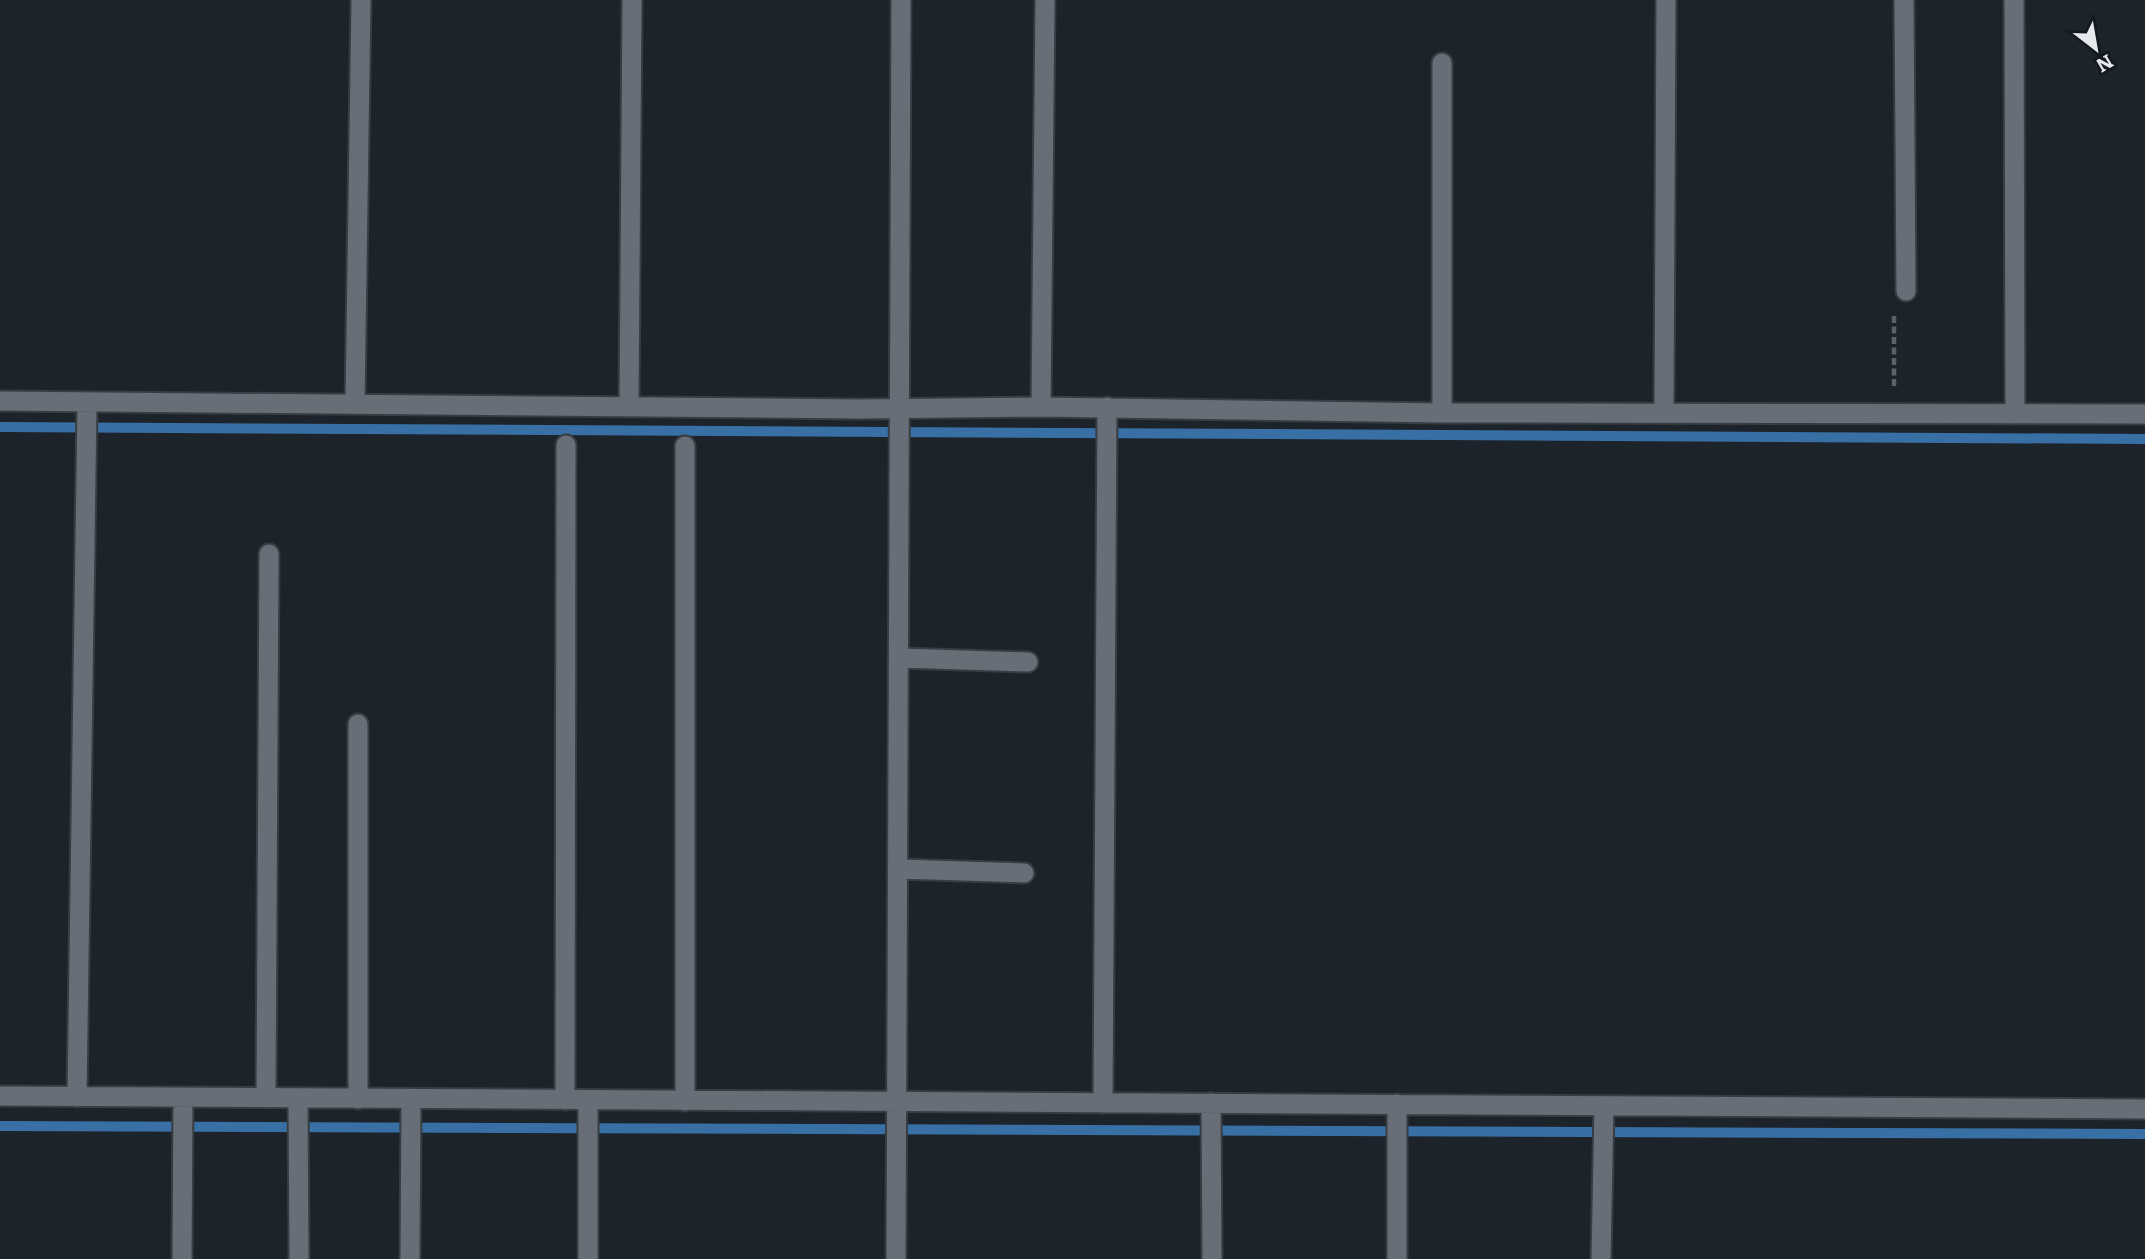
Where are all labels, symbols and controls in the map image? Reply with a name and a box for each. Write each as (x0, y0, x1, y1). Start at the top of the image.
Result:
north arrow (2061, 14, 2131, 84)
text: N (2091, 48, 2119, 81)

